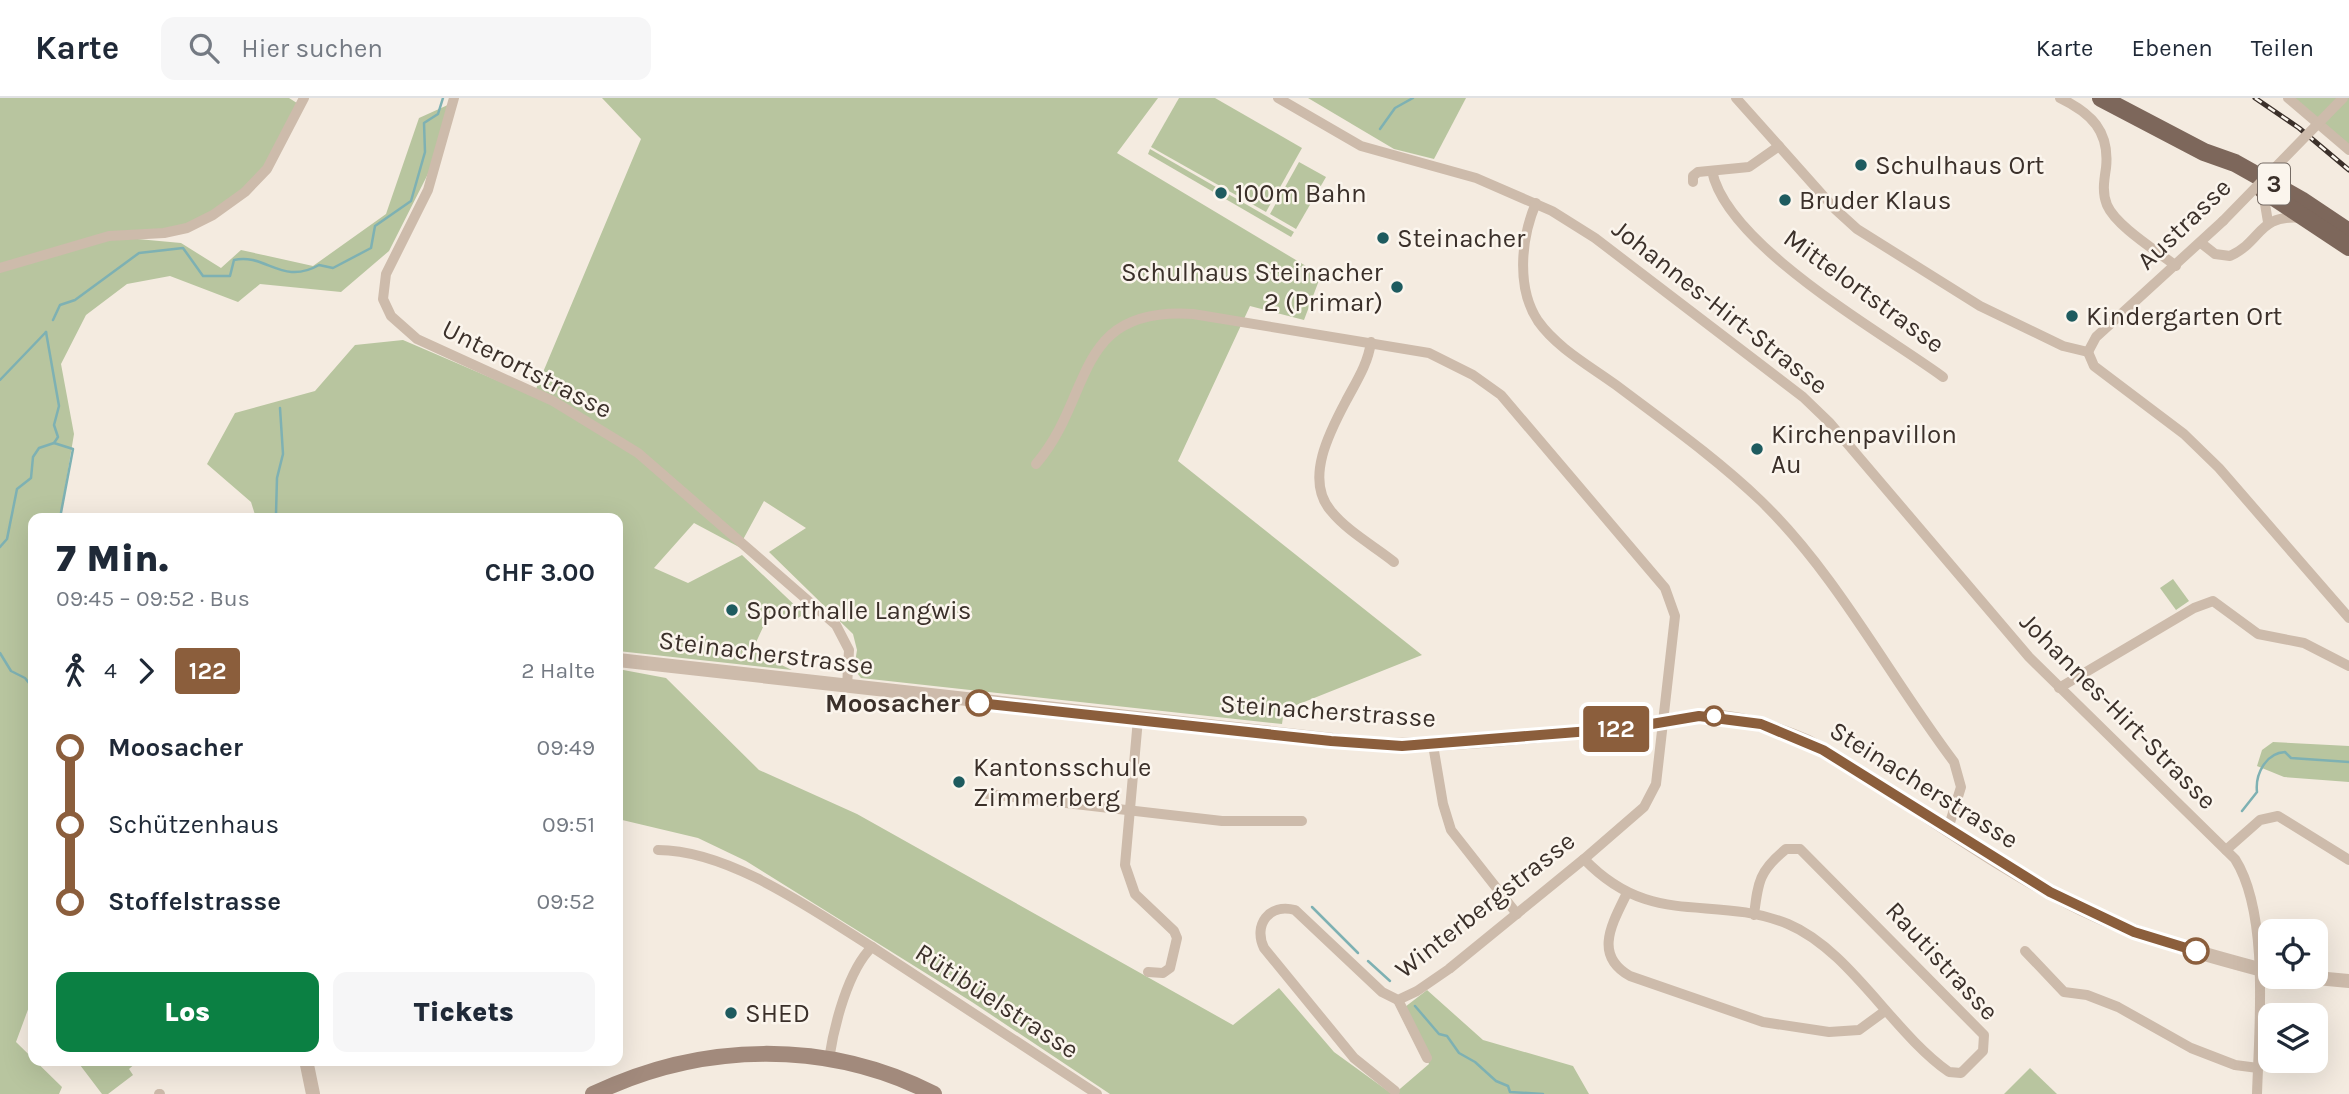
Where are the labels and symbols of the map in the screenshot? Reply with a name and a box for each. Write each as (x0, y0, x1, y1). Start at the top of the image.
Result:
place label: Schulhaus Ort (1875, 150, 2045, 181)
marker: Schulhaus Ort (1853, 157, 1869, 173)
road number: 3 (2258, 164, 2290, 204)
street label: Austrasse (2131, 172, 2237, 276)
place label: 100m Bahn (1235, 178, 1367, 209)
marker: 100m Bahn (1213, 185, 1229, 201)
place label: Bruder Klaus (1799, 185, 1951, 216)
marker: Bruder Klaus (1777, 192, 1793, 208)
street label: Johannes-Hirt-Strasse (1606, 213, 1834, 401)
street label: Mittelortstrasse (1778, 222, 1950, 360)
place label: Steinacher (1397, 223, 1526, 254)
marker: Steinacher (1375, 230, 1391, 246)
place label: Schulhaus Steinacher 2 (Primar) (1121, 257, 1384, 318)
marker: Schulhaus Steinacher 2 (Primar) (1389, 279, 1405, 295)
place label: Kindergarten Ort (2086, 301, 2283, 332)
marker: Kindergarten Ort (2064, 308, 2080, 324)
street label: Unterortstrasse (437, 313, 617, 425)
place label: Kirchenpavillon Au (1771, 419, 1957, 480)
marker: Kirchenpavillon Au (1749, 441, 1765, 457)
place label: Sporthalle Langwis (746, 595, 971, 626)
marker: Sporthalle Langwis (724, 602, 740, 618)
street label: Johannes-Hirt-Strasse (2013, 606, 2223, 816)
street label: Steinacherstrasse (657, 624, 875, 682)
place label: Moosacher (825, 688, 961, 719)
street label: Steinacherstrasse (1219, 688, 1437, 734)
marker: Moosacher (966, 690, 992, 716)
line badge: 122 (1576, 706, 1656, 752)
unlabelled marker (1704, 706, 1724, 726)
street label: Steinacherstrasse (1824, 715, 2024, 855)
place label: Kantonsschule Zimmerberg (973, 752, 1151, 813)
marker: Kantonsschule Zimmerberg (951, 774, 967, 790)
street label: Winterbergstrasse (1389, 825, 1581, 985)
street label: Rautistrasse (1879, 895, 2005, 1027)
street label: Rütibüelstrasse (909, 937, 1085, 1065)
unlabelled marker (2183, 938, 2209, 964)
place label: SHED (745, 998, 810, 1029)
marker: SHED (723, 1005, 739, 1021)

